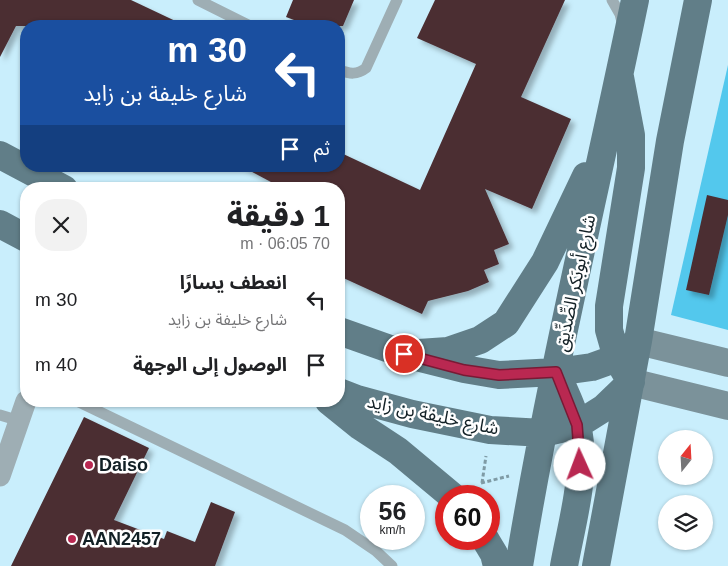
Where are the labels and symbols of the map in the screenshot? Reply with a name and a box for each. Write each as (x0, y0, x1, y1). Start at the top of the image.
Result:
street label: شارع أبوبَكر الصِّدِّيق (548, 212, 603, 354)
pin (383, 333, 425, 375)
street label: شارع خليفة بن زايد (365, 391, 501, 443)
north arrow (658, 430, 712, 485)
position arrow (553, 438, 605, 490)
place label: Daiso (99, 455, 148, 475)
marker: Daiso (83, 459, 95, 471)
speed limit sign: 60 (435, 485, 500, 550)
place label: AAN2457 (82, 529, 161, 549)
marker: AAN2457 (66, 533, 78, 545)

